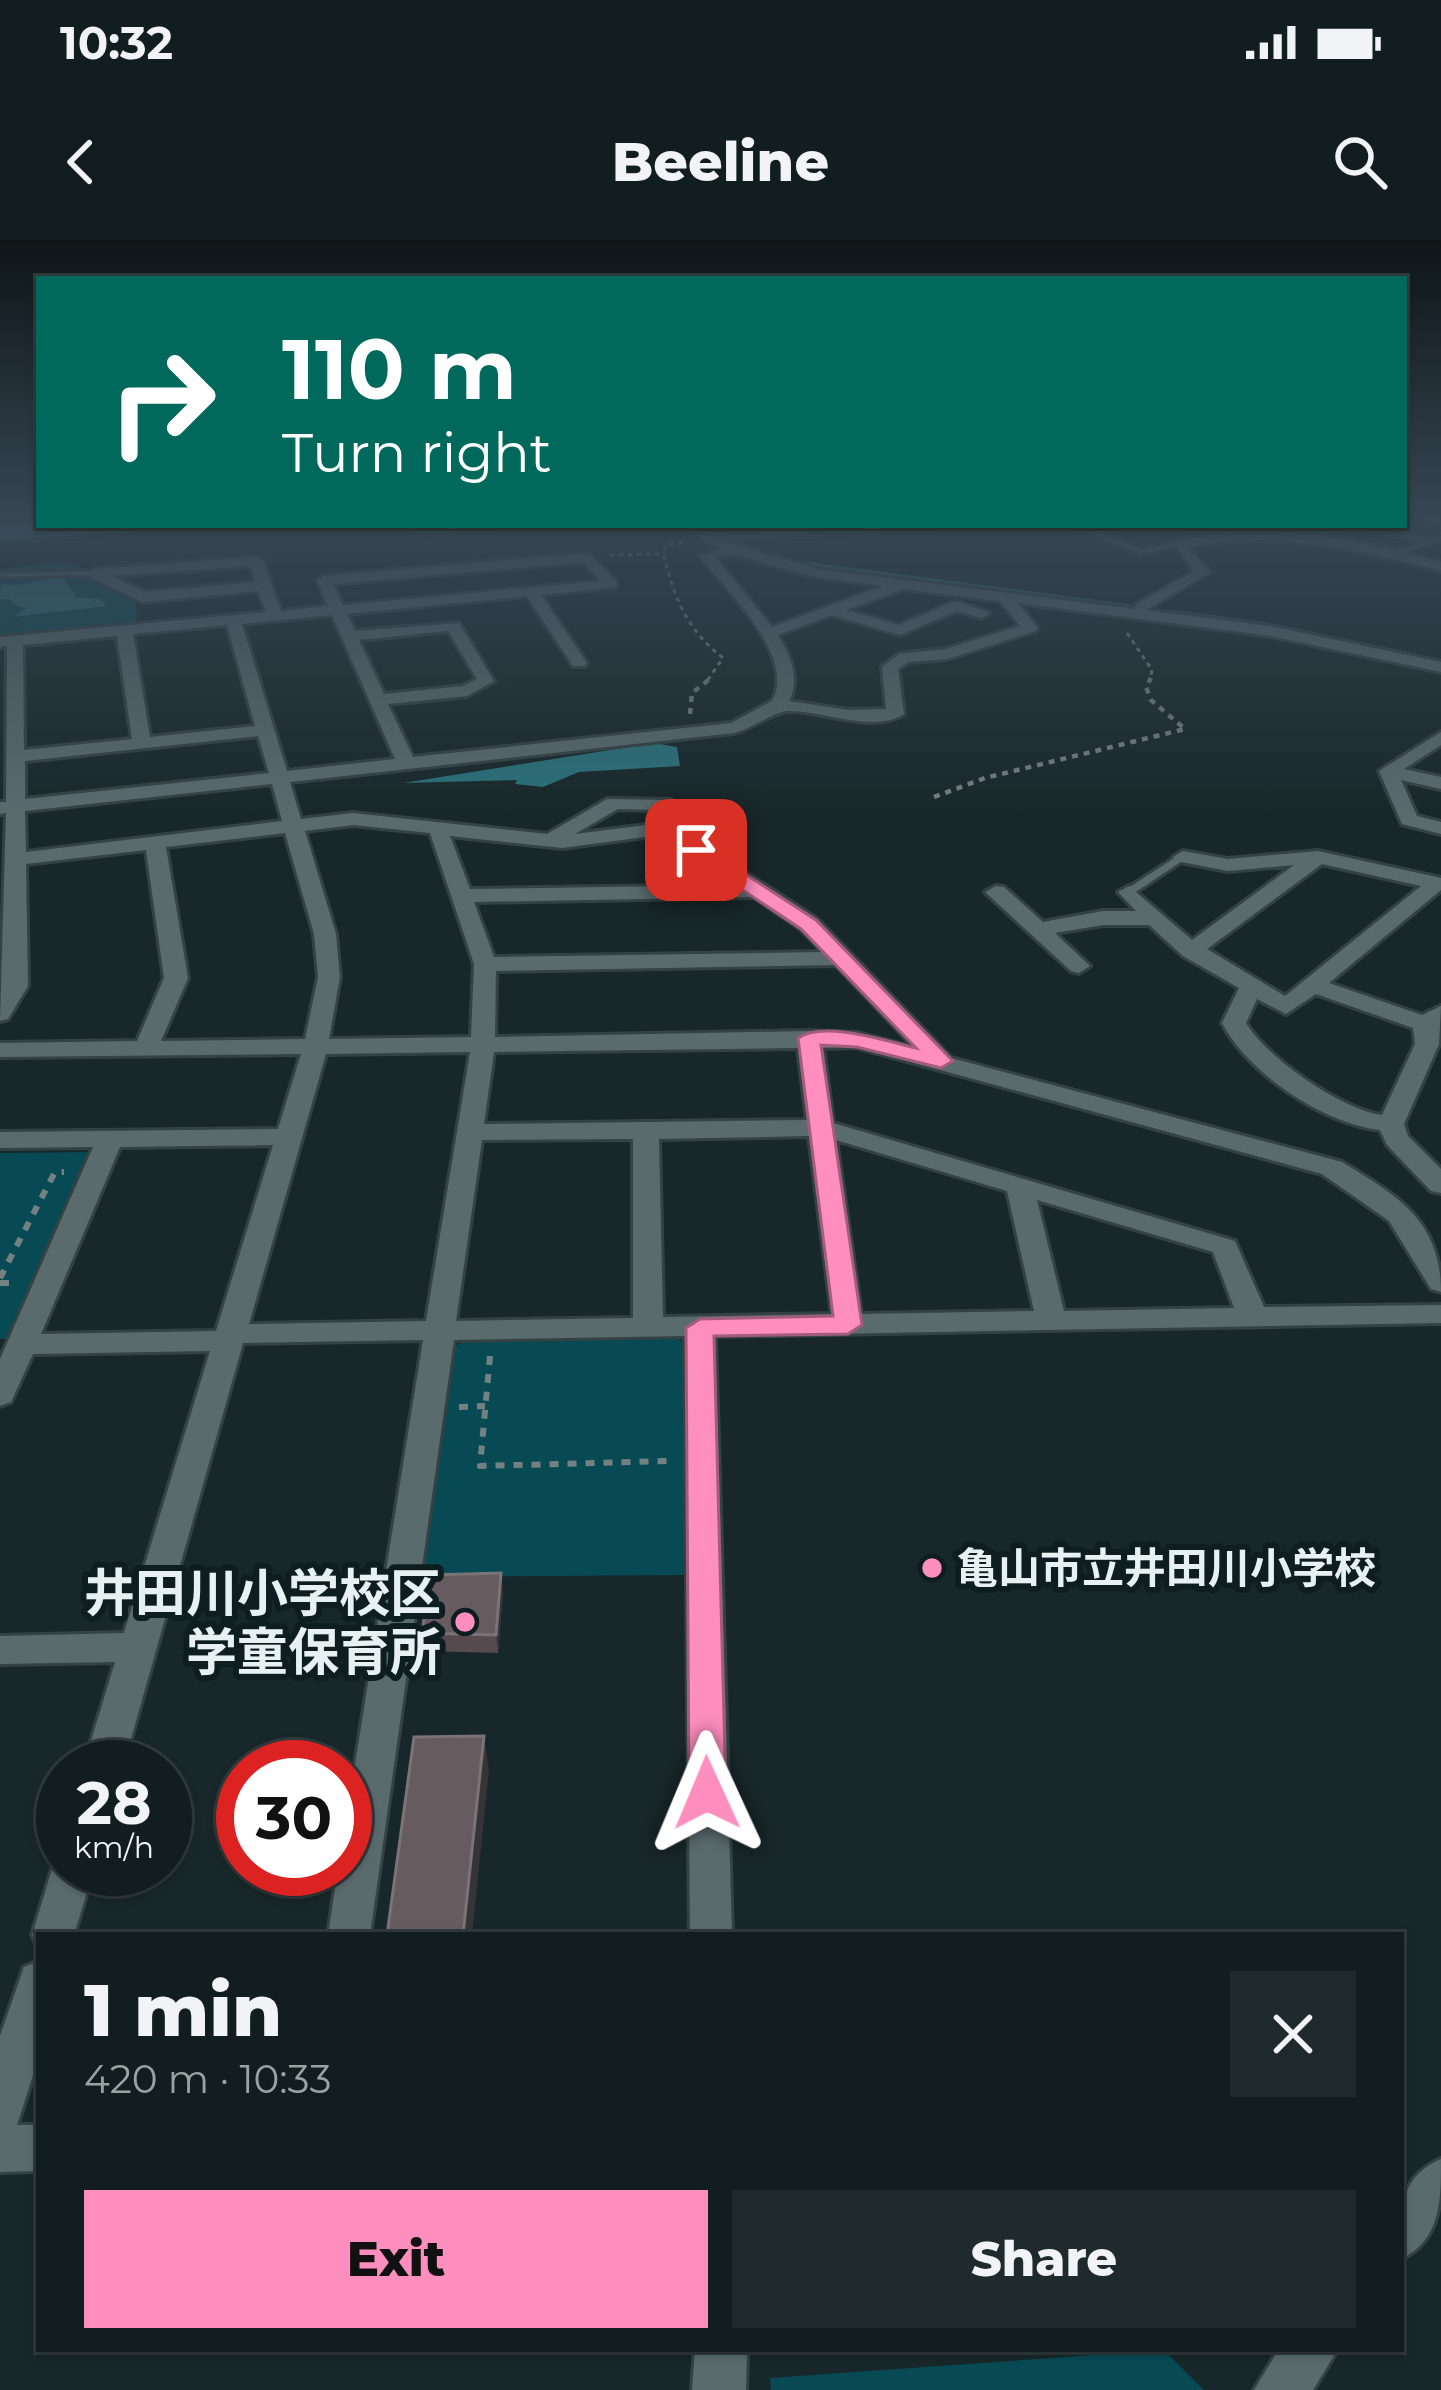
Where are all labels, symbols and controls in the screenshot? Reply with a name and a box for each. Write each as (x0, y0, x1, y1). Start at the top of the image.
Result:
text: 10:32 (60, 15, 173, 70)
icon: back (48, 129, 114, 195)
text: Beeline (612, 129, 829, 195)
icon: search (1327, 129, 1393, 195)
text: 110 m (282, 318, 517, 420)
icon: right (84, 324, 240, 480)
text: Turn right (282, 420, 552, 486)
pin (645, 799, 747, 901)
icon: arrive (663, 817, 729, 883)
place label: 亀山市立井田川小学校 (956, 1542, 1376, 1594)
marker: 亀山市立井田川小学校 (919, 1555, 945, 1581)
place label: 井田川小学校区 学童保育所 (84, 1562, 441, 1683)
marker: 井田川小学校区 学童保育所 (452, 1609, 478, 1635)
position arrow (644, 1730, 770, 1856)
speed limit sign: 30 (216, 1740, 372, 1896)
text: 28 (77, 1766, 152, 1839)
text: km/h (74, 1829, 154, 1866)
text: 1 min (84, 1966, 282, 2054)
button: close (1230, 1971, 1356, 2097)
text: 420 m · 10:33 (84, 2055, 331, 2103)
button: Exit (84, 2190, 708, 2328)
button: Share (732, 2190, 1356, 2328)

